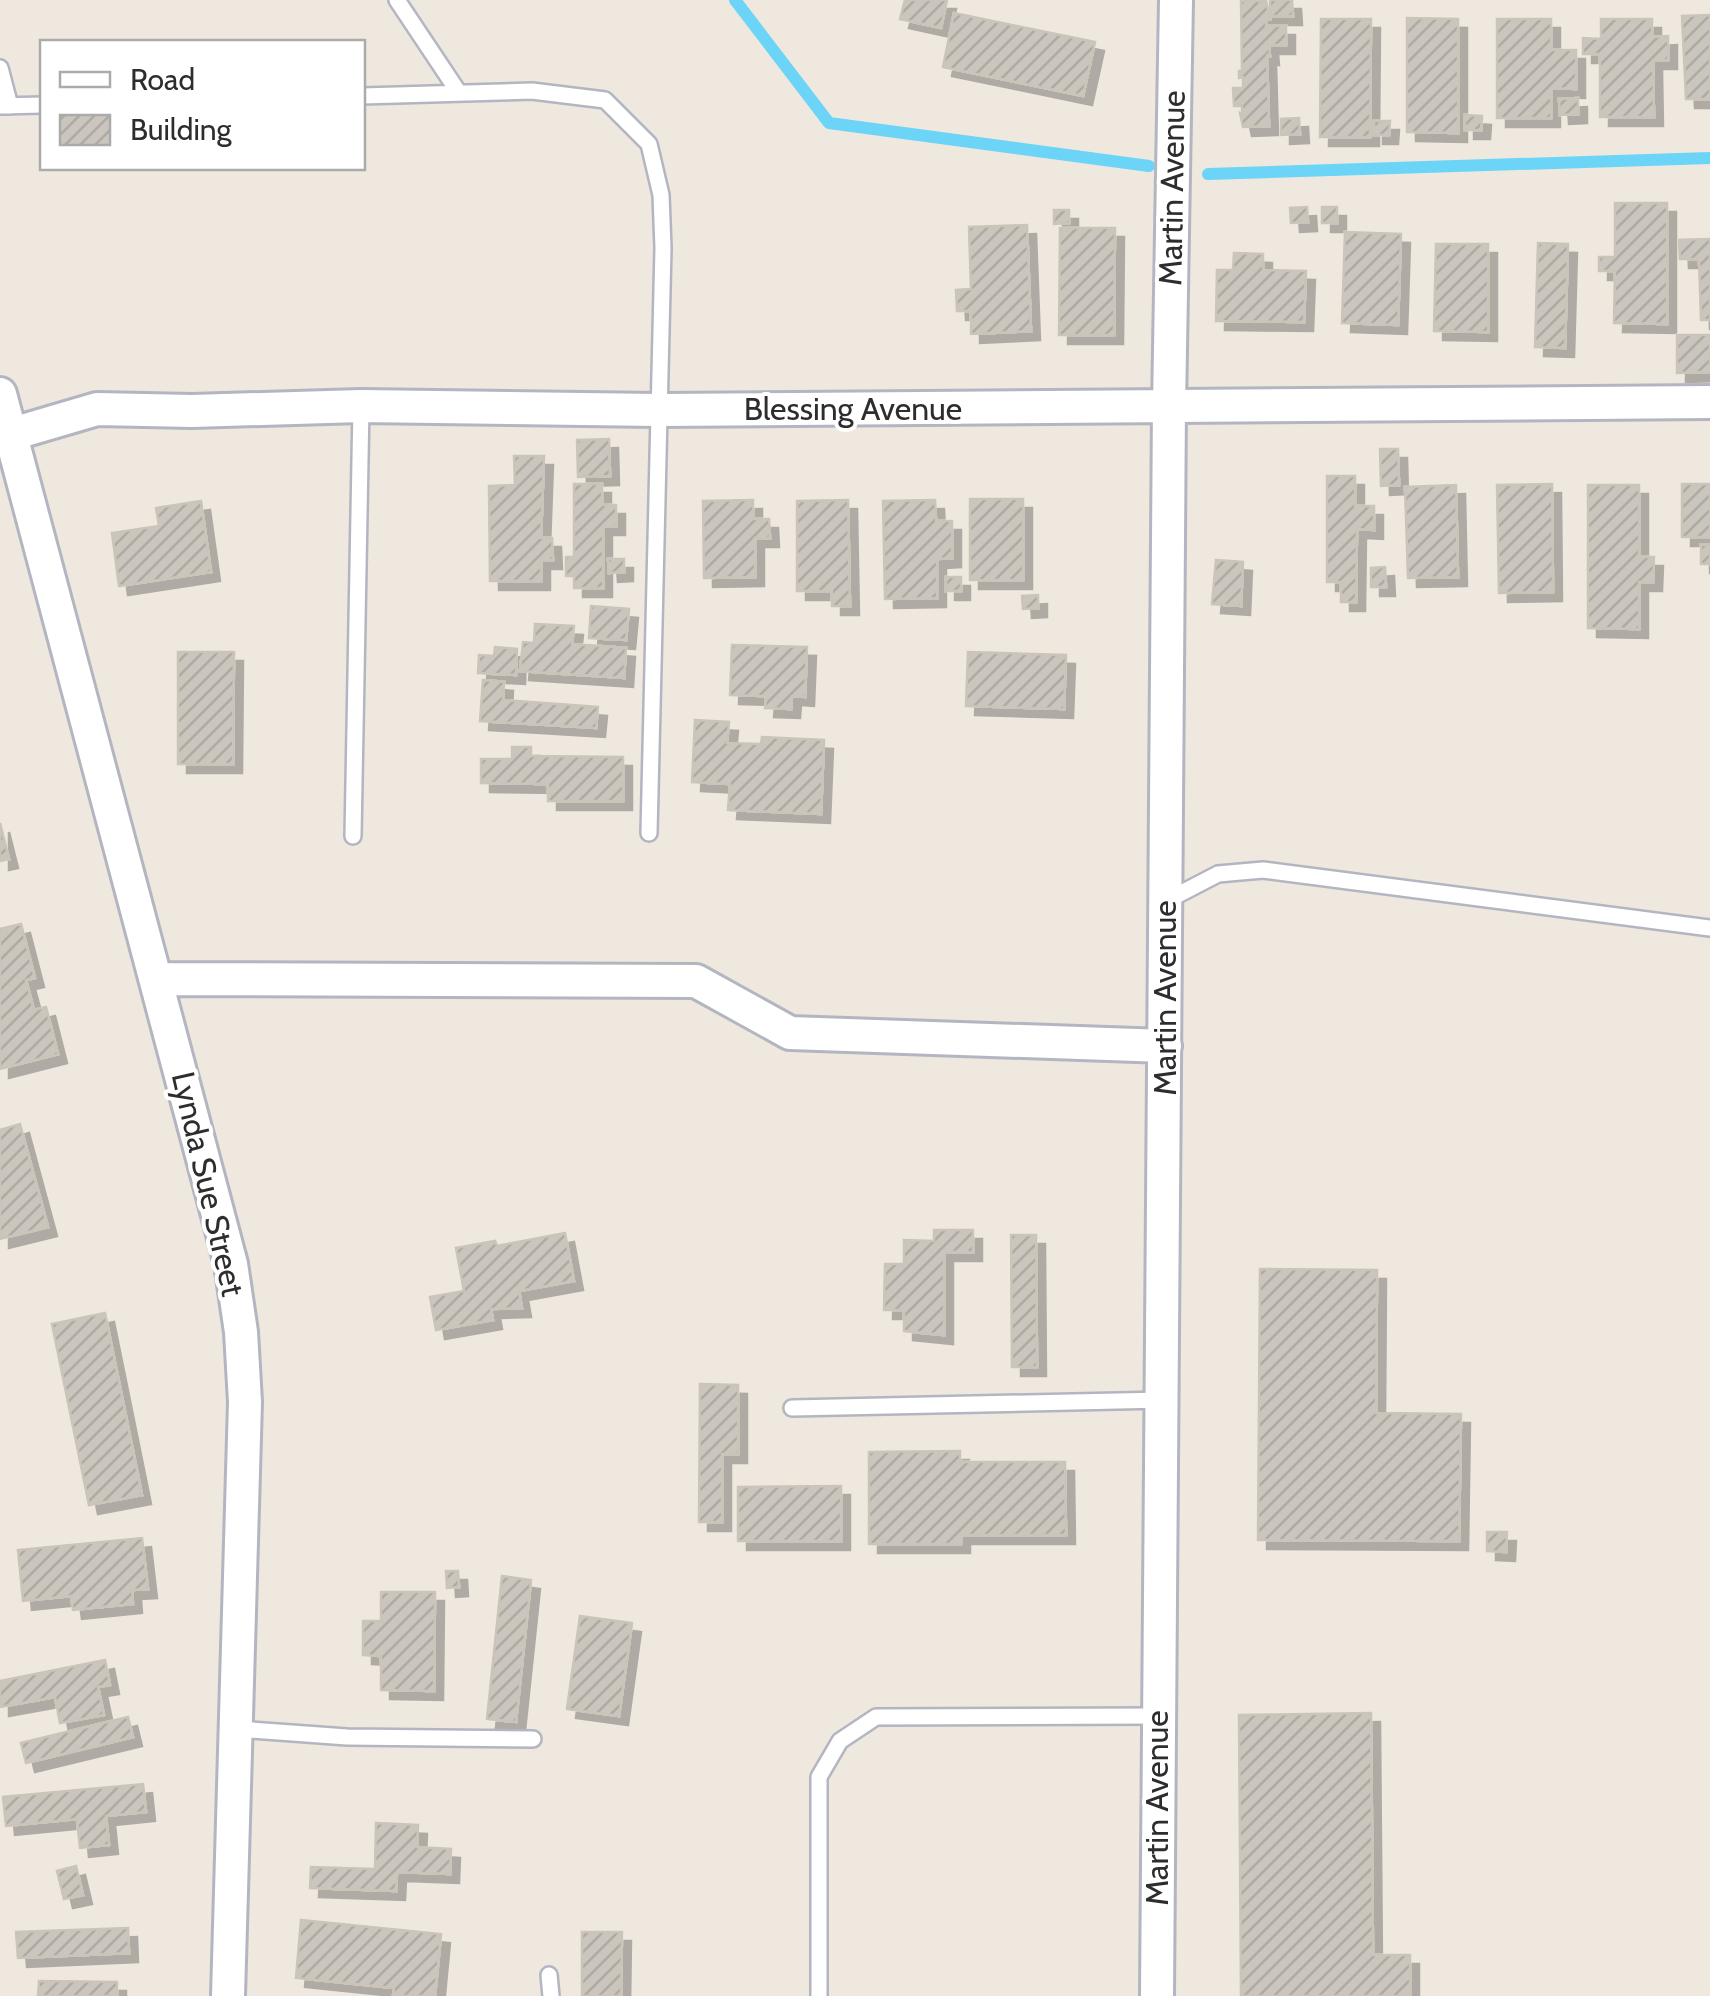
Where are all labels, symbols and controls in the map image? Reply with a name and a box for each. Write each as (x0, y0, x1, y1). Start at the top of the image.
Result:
legend (40, 40, 365, 170)
text: Road (130, 61, 195, 98)
street label: Martin Avenue (1150, 90, 1193, 286)
text: Building (130, 111, 233, 148)
street label: Blessing Avenue (744, 389, 962, 428)
street label: Martin Avenue (1145, 900, 1184, 1096)
street label: Lynda Sue Street (164, 1068, 253, 1300)
street label: Martin Avenue (1137, 1710, 1176, 1906)

